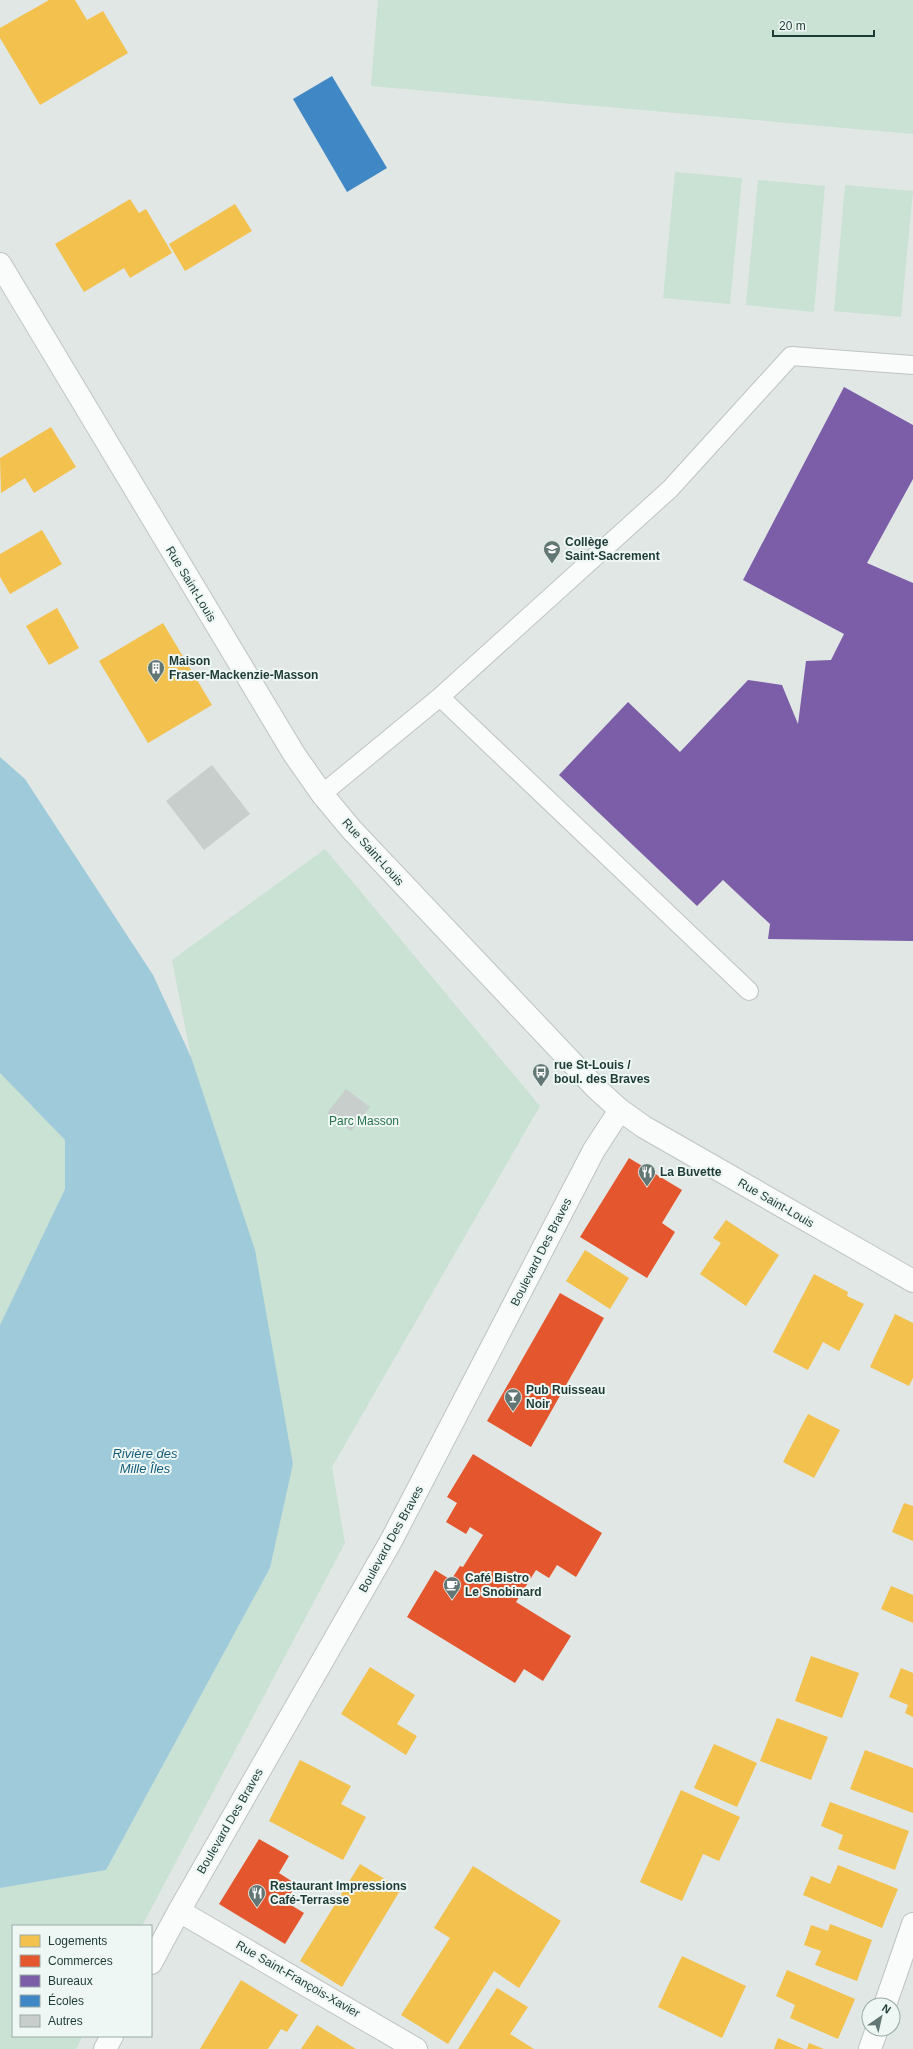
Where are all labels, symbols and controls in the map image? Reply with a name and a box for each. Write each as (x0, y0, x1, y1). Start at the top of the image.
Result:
scale bar (773, 12, 874, 38)
text: 20 m (779, 19, 806, 33)
place label: Collège Saint-Sacrement (565, 535, 660, 563)
school or university icon: Collège Saint-Sacrement (542, 539, 562, 564)
street label: Rue Saint-Louis (163, 544, 219, 624)
place label: Maison Fraser-Mackenzie-Masson (169, 654, 318, 682)
building icon: Maison Fraser-Mackenzie-Masson (146, 658, 166, 683)
street label: Rue Saint-Louis (339, 816, 407, 888)
place label: rue St-Louis / boul. des Braves (554, 1058, 650, 1086)
bus stop icon: rue St-Louis / boul. des Braves (531, 1062, 551, 1087)
park label: Parc Masson (329, 1114, 399, 1128)
restaurant icon: La Buvette (637, 1162, 657, 1187)
place label: La Buvette (660, 1165, 722, 1179)
street label: Rue Saint-Louis (736, 1176, 816, 1230)
street label: Boulevard Des Braves (508, 1196, 574, 1308)
place label: Pub Ruisseau Noir (526, 1383, 605, 1411)
bar icon: Pub Ruisseau Noir (503, 1387, 523, 1412)
water label: Rivière des Mille Îles (112, 1446, 178, 1476)
street label: Boulevard Des Braves (356, 1483, 426, 1595)
place label: Café Bistro Le Snobinard (465, 1571, 542, 1599)
cafe icon: Café Bistro Le Snobinard (442, 1575, 462, 1600)
street label: Boulevard Des Braves (194, 1766, 266, 1876)
place label: Restaurant Impressions Café-Terrasse (270, 1879, 407, 1907)
restaurant icon: Restaurant Impressions Café-Terrasse (247, 1883, 267, 1908)
legend (12, 1925, 152, 2037)
text: Logements (48, 1934, 107, 1948)
street label: Rue Saint-François-Xavier (234, 1938, 362, 2020)
text: Commerces (48, 1954, 113, 1968)
text: Bureaux (48, 1974, 93, 1988)
text: Écoles (48, 1993, 84, 2008)
north arrow (861, 1997, 901, 2037)
text: N (880, 2002, 893, 2016)
text: Autres (48, 2014, 83, 2028)

